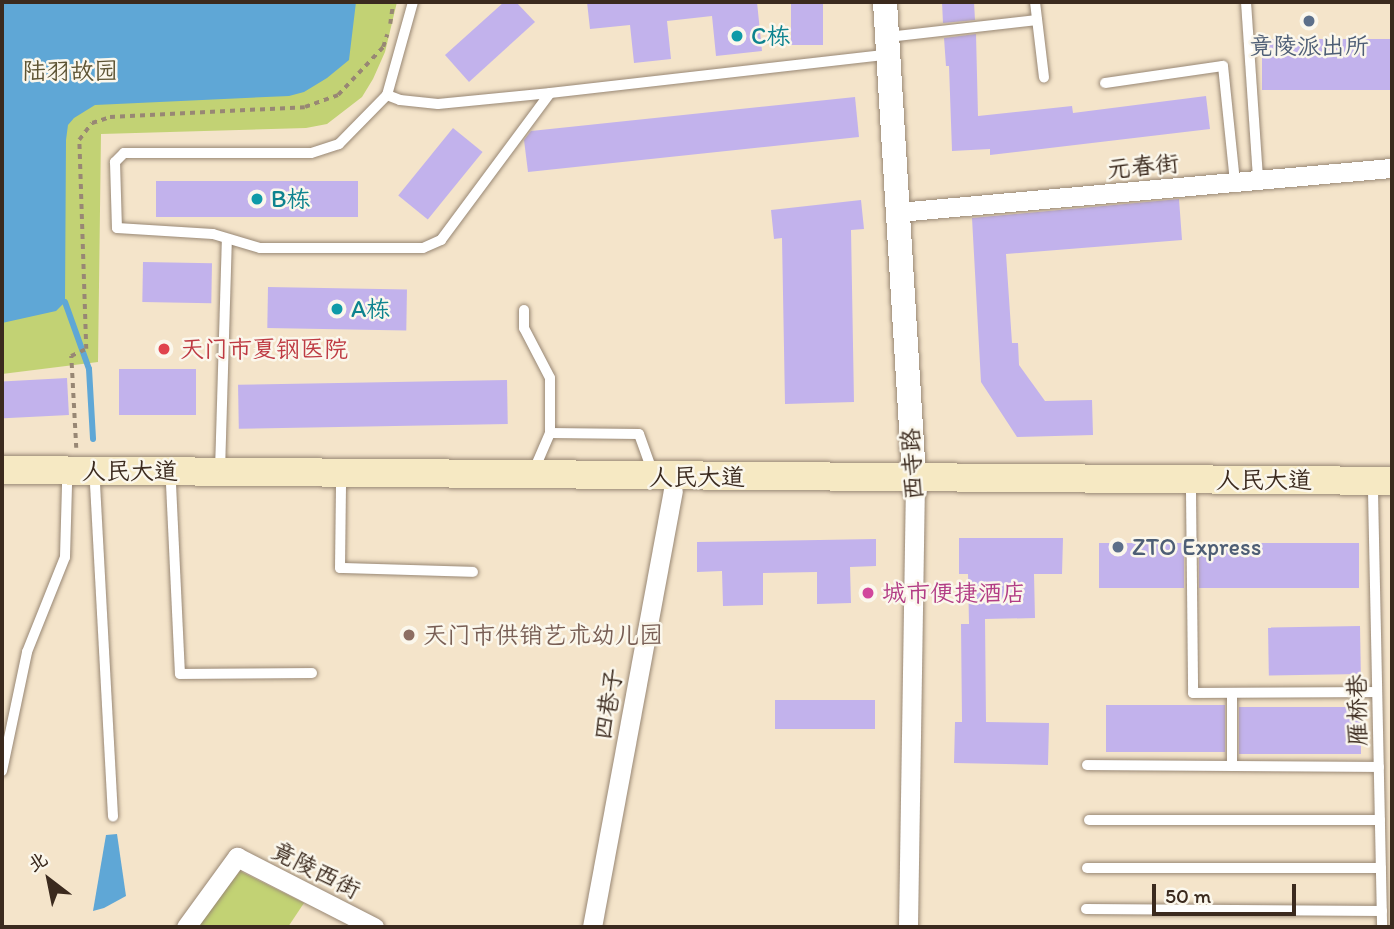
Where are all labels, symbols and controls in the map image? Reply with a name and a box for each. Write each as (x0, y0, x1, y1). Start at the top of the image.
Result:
marker: 竟陵派出所 (1301, 13, 1317, 29)
place label: C栋 (751, 22, 790, 50)
marker: C栋 (729, 28, 745, 44)
place label: 竟陵派出所 (1249, 32, 1369, 60)
park label: 陆羽故园 (22, 57, 118, 85)
street label: 元春街 (1106, 149, 1180, 183)
place label: B栋 (271, 185, 311, 213)
marker: B栋 (249, 191, 265, 207)
place label: A栋 (351, 295, 390, 323)
marker: A栋 (329, 301, 345, 317)
place label: 天门市夏钢医院 (180, 335, 348, 363)
marker: 天门市夏钢医院 (154, 339, 174, 359)
street label: 西寺路 (896, 427, 928, 501)
street label: 人民大道 (82, 457, 178, 485)
street label: 人民大道 (649, 463, 745, 491)
street label: 人民大道 (1216, 466, 1312, 494)
place label: ZTO Express (1132, 533, 1261, 561)
marker: ZTO Express (1110, 539, 1126, 555)
place label: 城市便捷酒店 (882, 579, 1026, 607)
marker: 城市便捷酒店 (860, 585, 876, 601)
place label: 天门市供销艺术幼儿园 (423, 621, 663, 649)
marker: 天门市供销艺术幼儿园 (401, 627, 417, 643)
street label: 四巷子 (588, 666, 628, 742)
street label: 雁桥巷 (1342, 674, 1372, 746)
street label: 竟陵西街 (267, 835, 365, 905)
north arrow (14, 845, 84, 915)
text: 北 (23, 847, 52, 877)
scale bar (1156, 870, 1300, 914)
text: 50 m (1165, 883, 1211, 908)

